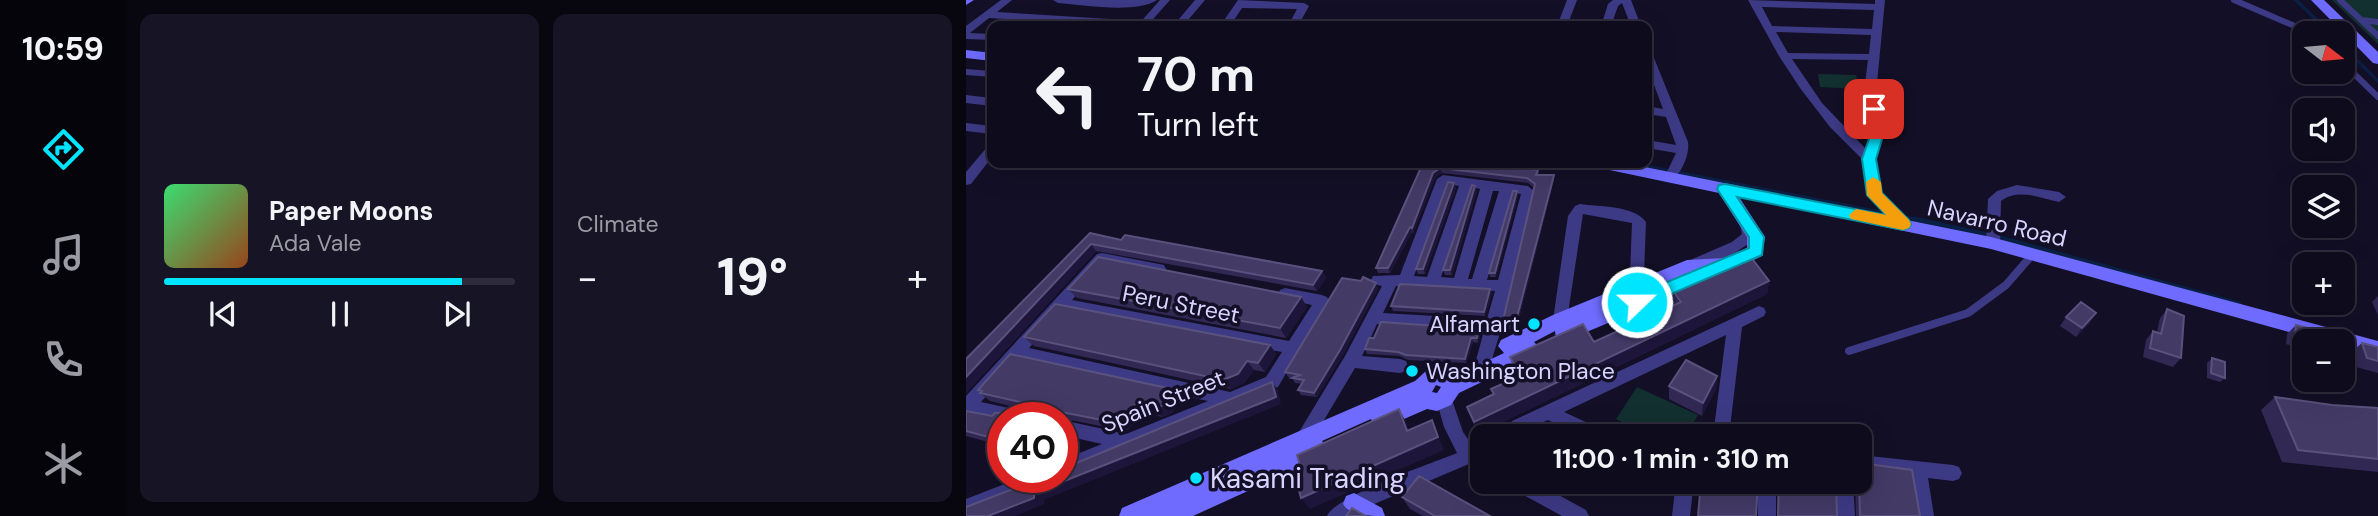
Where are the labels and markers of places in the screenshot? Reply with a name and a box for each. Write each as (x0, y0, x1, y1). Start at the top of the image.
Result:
pin (1844, 79, 1904, 139)
place label: Alfamart (1429, 309, 1520, 339)
marker: Alfamart (1526, 316, 1542, 332)
place label: Washington Place (1426, 356, 1615, 386)
marker: Washington Place (1404, 363, 1420, 379)
place label: Kasami Trading (1210, 460, 1405, 497)
marker: Kasami Trading (1188, 470, 1204, 486)

